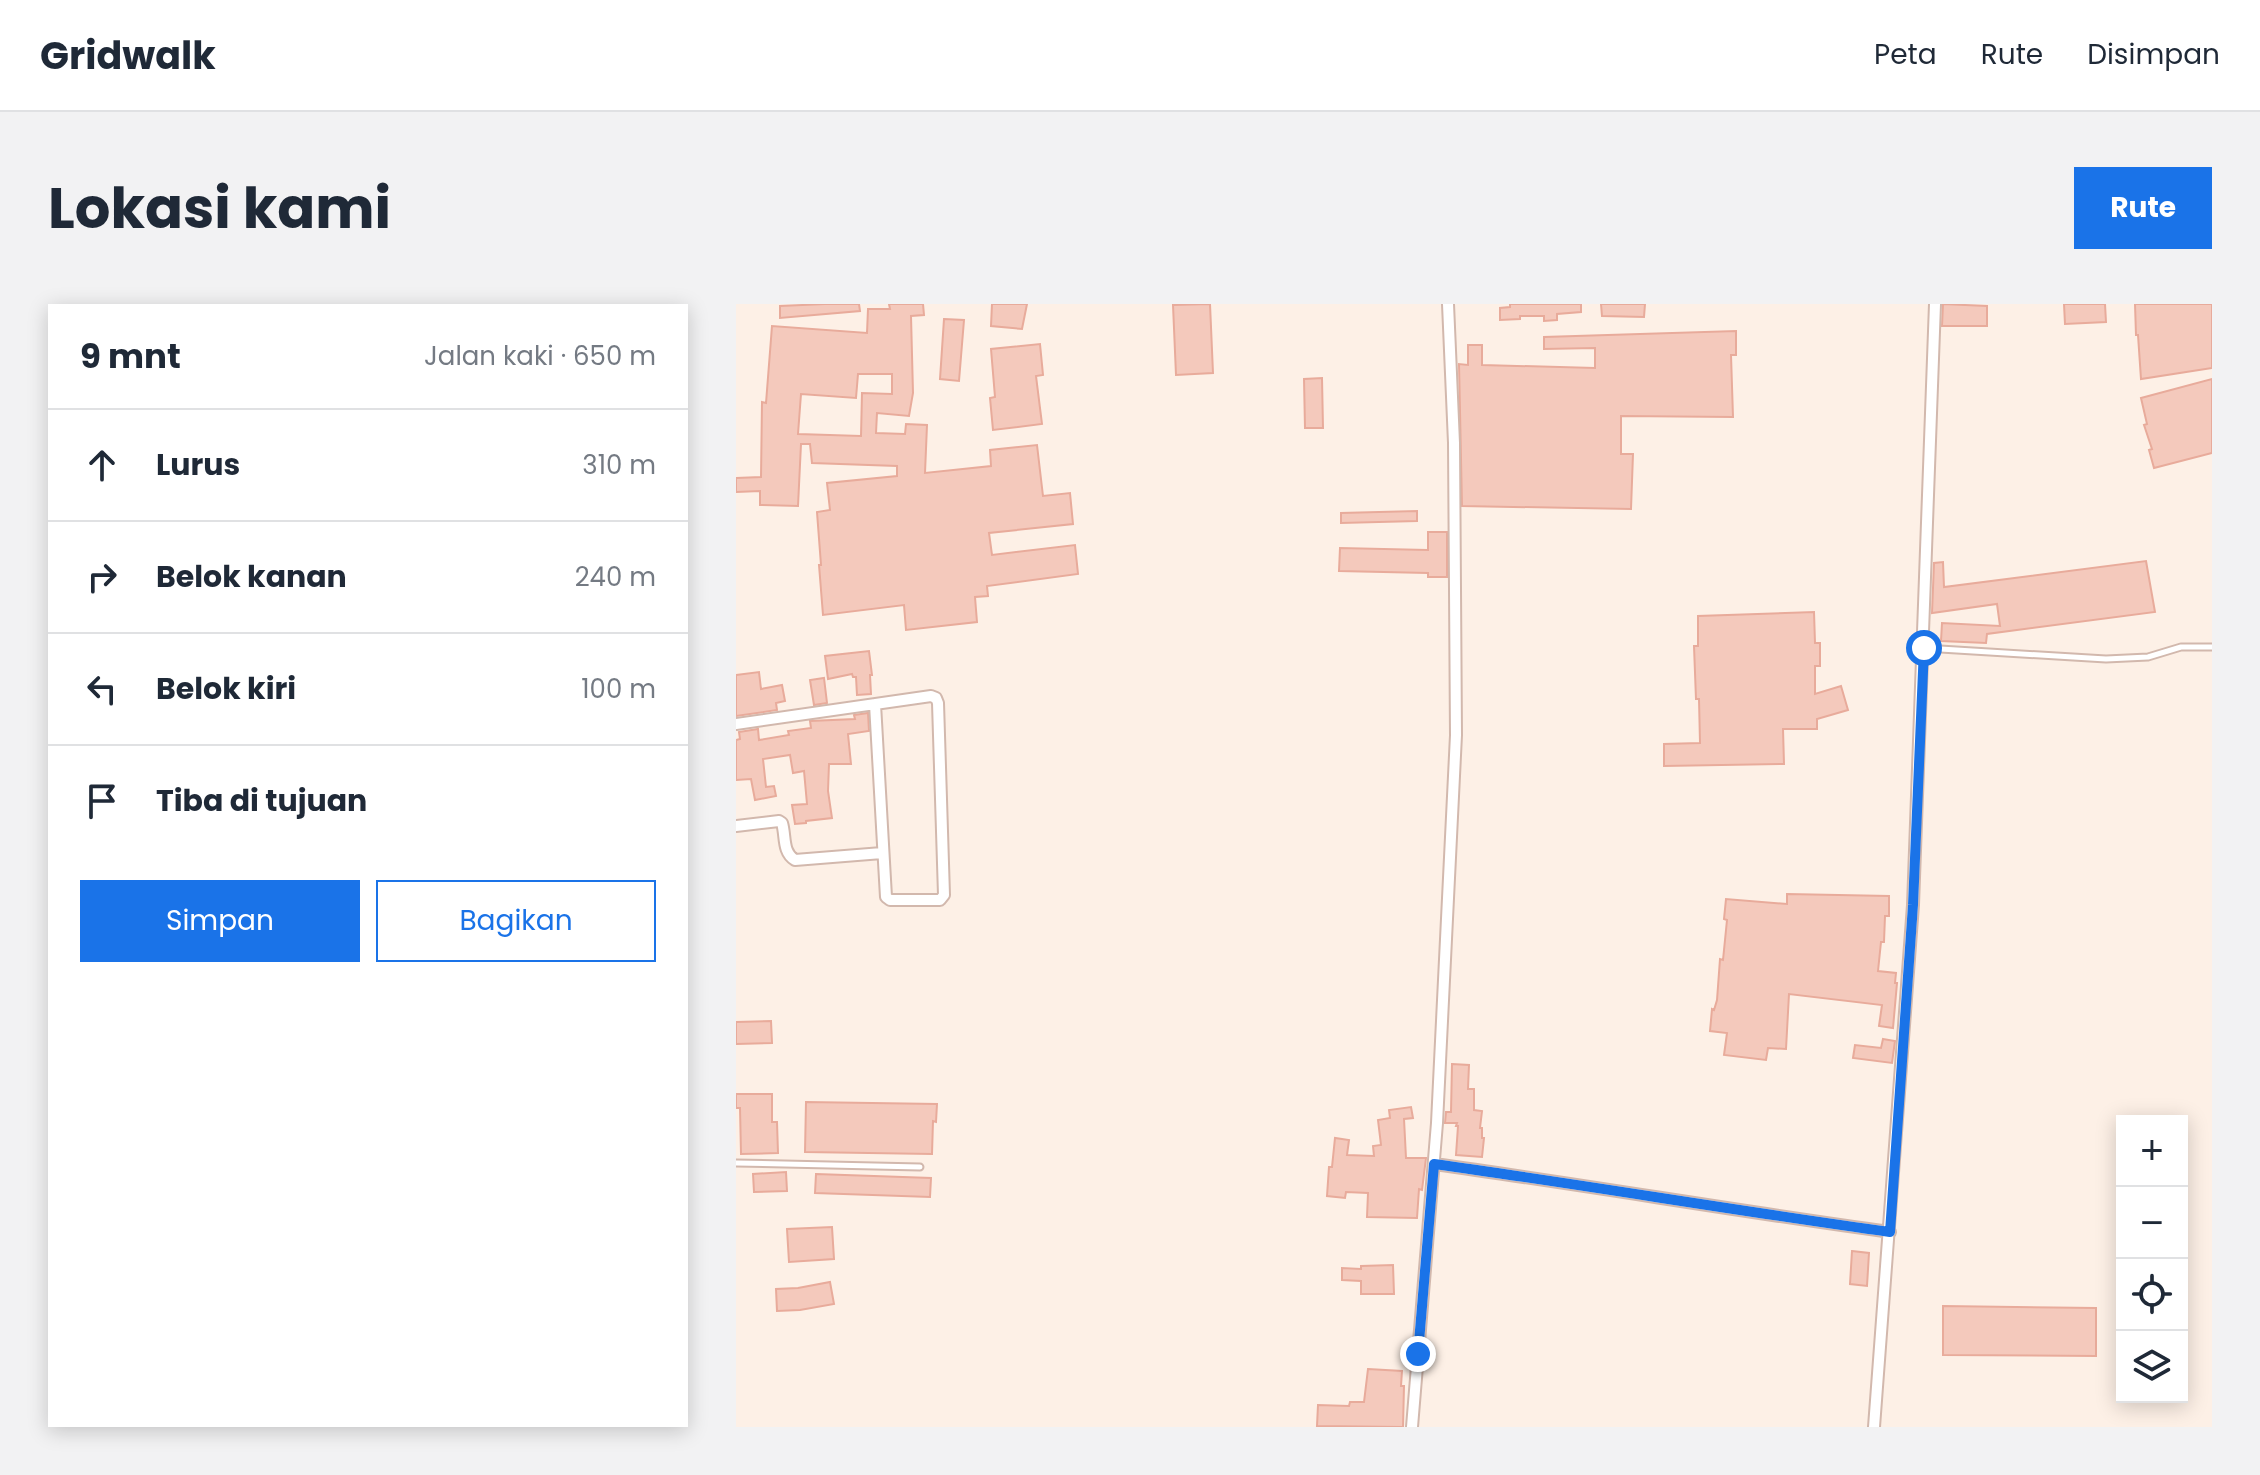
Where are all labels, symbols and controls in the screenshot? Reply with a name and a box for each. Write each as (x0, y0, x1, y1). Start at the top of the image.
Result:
text: Gridwalk (40, 29, 216, 82)
text: Peta (1874, 35, 1937, 74)
text: Rute (1981, 35, 2043, 74)
text: Disimpan (2087, 35, 2220, 74)
button: Rute (2074, 167, 2212, 249)
text: Lokasi kami (48, 169, 391, 248)
text: 9 mnt (80, 332, 181, 380)
text: Jalan kaki · 650 m (424, 338, 656, 374)
icon: ahead (80, 443, 124, 487)
text: Lurus (156, 443, 240, 486)
text: 310 m (582, 447, 656, 483)
icon: right (80, 555, 124, 599)
text: Belok kanan (156, 555, 347, 598)
text: 240 m (575, 559, 656, 595)
route start (1906, 630, 1942, 666)
icon: left (80, 667, 124, 711)
text: Belok kiri (156, 667, 296, 710)
text: 100 m (581, 671, 656, 707)
icon: arrive (80, 779, 124, 823)
text: Tiba di tujuan (156, 779, 367, 822)
button: Simpan (80, 880, 360, 962)
button: Bagikan (376, 880, 656, 962)
map controls (2116, 1115, 2188, 1403)
button: + (2116, 1115, 2188, 1187)
button: − (2116, 1187, 2188, 1259)
button: locate (2116, 1259, 2188, 1331)
button: layers (2116, 1331, 2188, 1403)
route end (1400, 1336, 1436, 1372)

